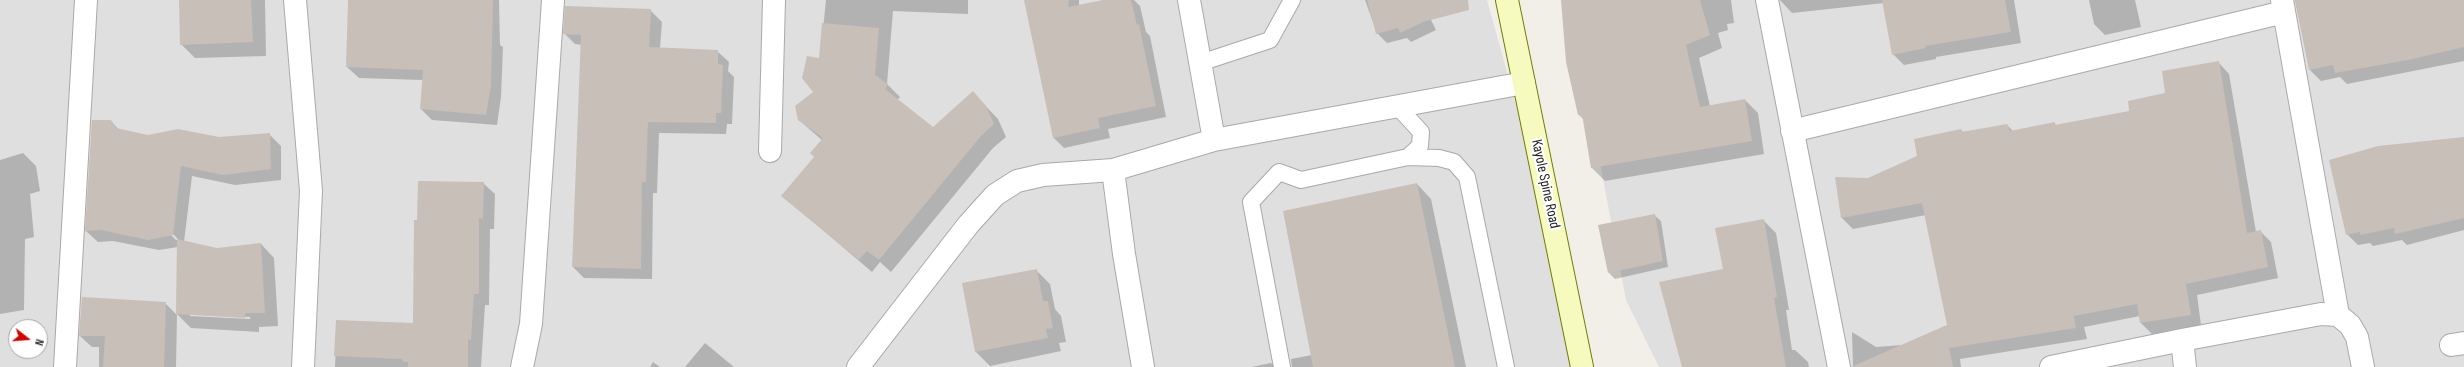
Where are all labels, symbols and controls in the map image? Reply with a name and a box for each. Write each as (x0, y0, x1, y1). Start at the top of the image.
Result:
street label: Kayole Spine Road (1527, 138, 1563, 230)
north arrow (8, 319, 48, 359)
text: N (32, 338, 46, 347)

